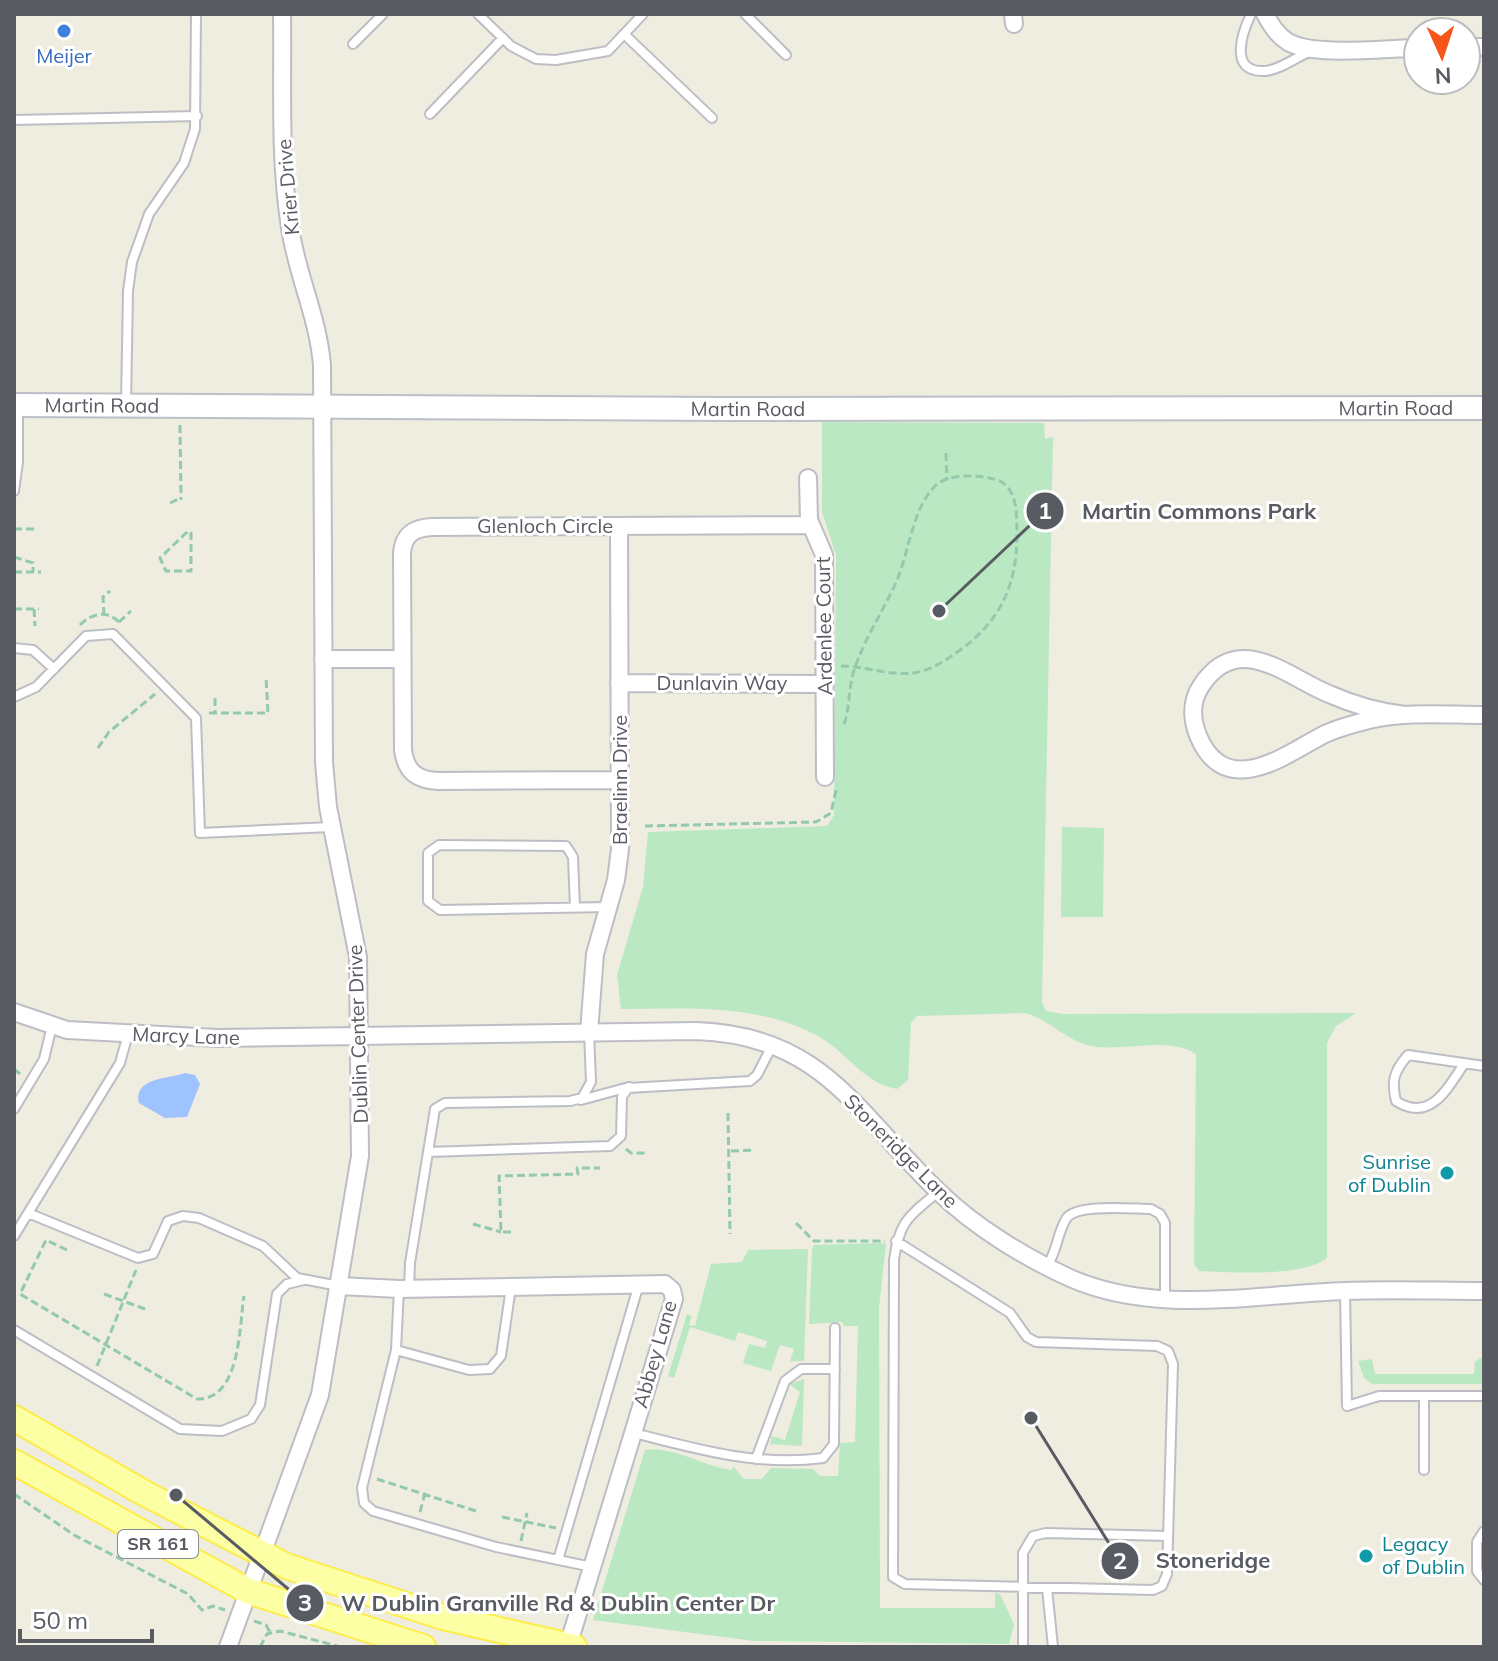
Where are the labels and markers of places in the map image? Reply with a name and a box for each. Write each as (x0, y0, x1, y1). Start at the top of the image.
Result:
marker: Meijer (55, 22, 73, 40)
place label: Meijer (36, 43, 93, 68)
callout: Martin Commons Park (1025, 488, 1332, 534)
place label: Sunrise of Dublin (1348, 1149, 1431, 1197)
marker: Sunrise of Dublin (1438, 1164, 1456, 1182)
place label: Legacy of Dublin (1382, 1531, 1465, 1579)
callout: Stoneridge (1100, 1538, 1286, 1584)
marker: Legacy of Dublin (1357, 1547, 1375, 1565)
callout: W Dublin Granville Rd & Dublin Center Dr (285, 1580, 791, 1626)

